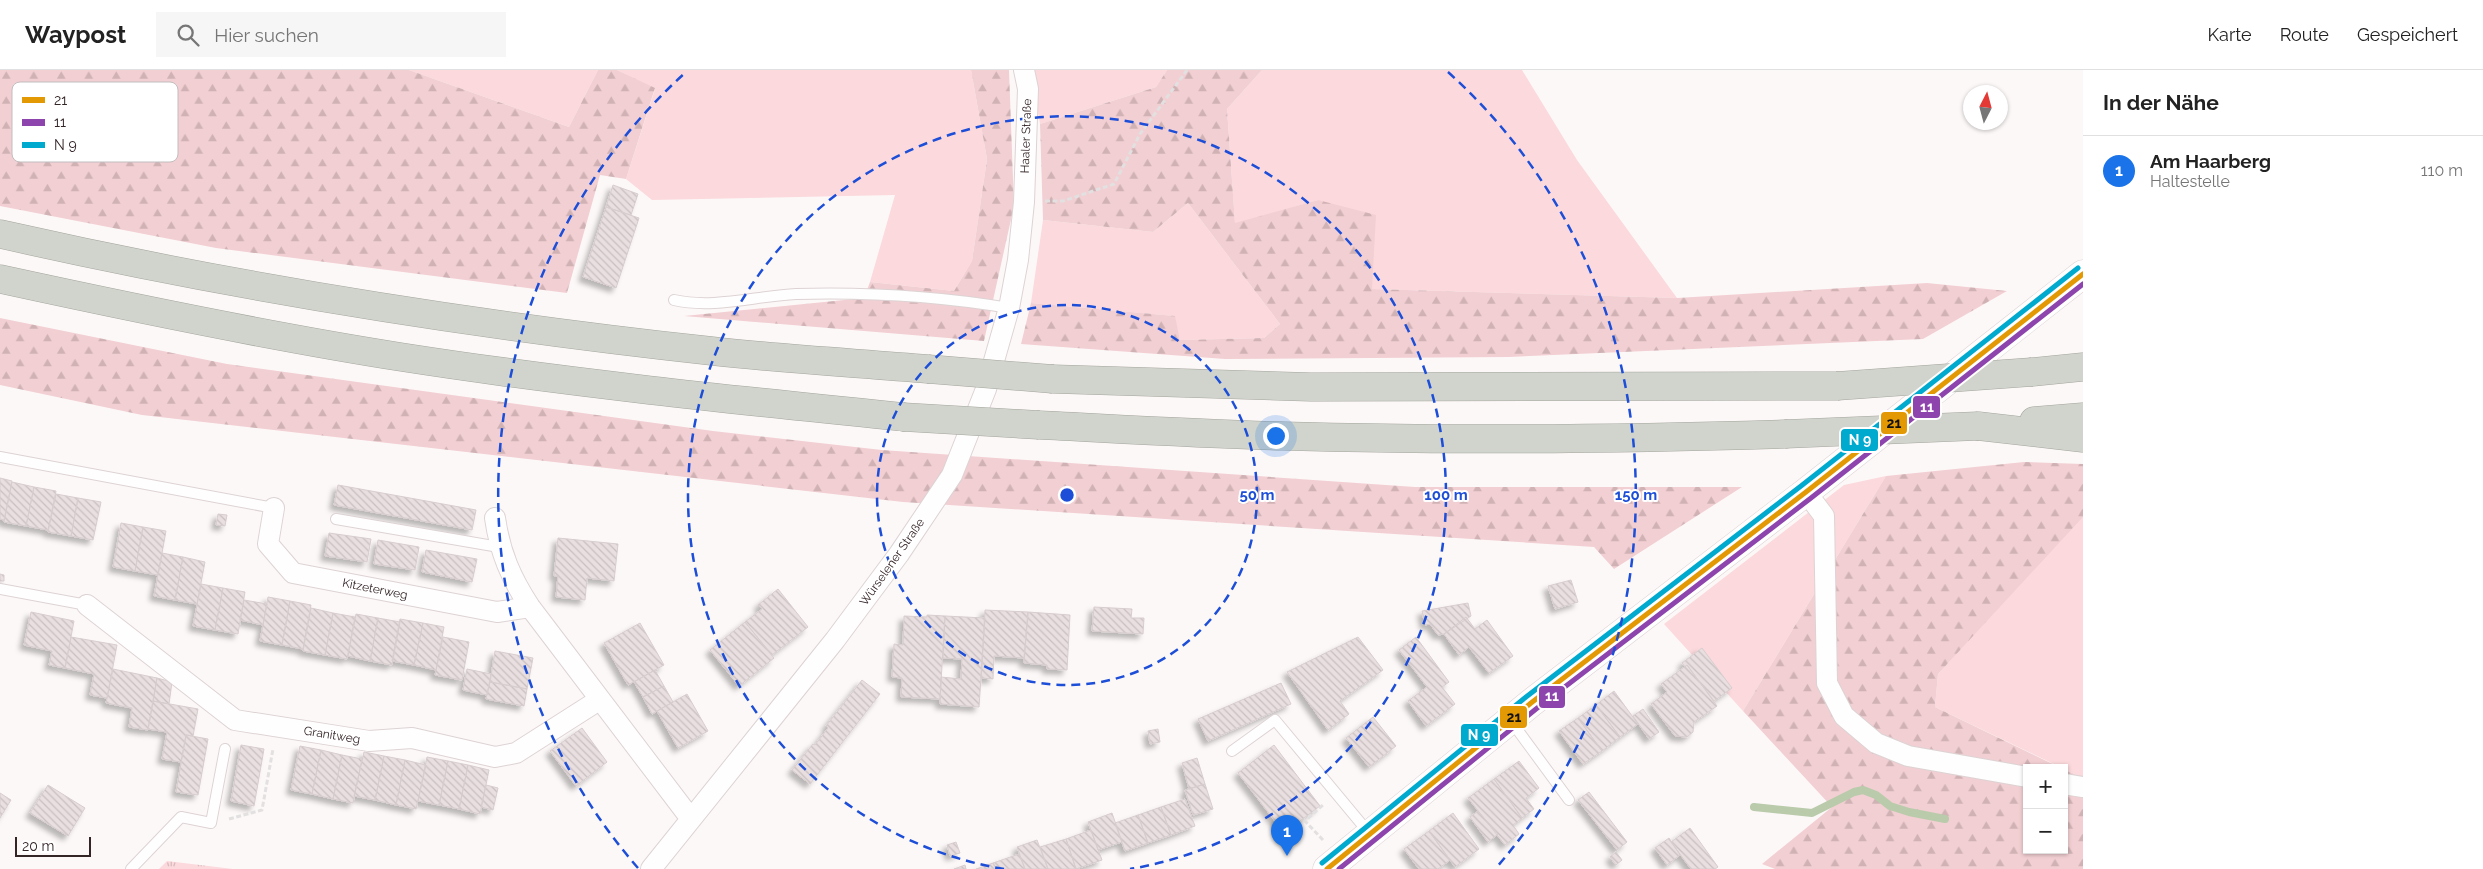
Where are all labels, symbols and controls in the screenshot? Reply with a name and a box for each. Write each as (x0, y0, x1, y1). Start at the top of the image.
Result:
search box (156, 12, 506, 57)
text: Waypost (25, 20, 126, 49)
icon: search (174, 21, 202, 49)
text: Hier suchen (214, 24, 319, 46)
text: Karte (2208, 24, 2252, 45)
text: Route (2280, 24, 2329, 45)
text: Gespeichert (2357, 24, 2458, 45)
legend (12, 82, 178, 162)
north arrow (1963, 85, 2008, 130)
text: In der Nähe (2103, 90, 2219, 115)
text: 21 (54, 92, 67, 108)
street label: Haaler Straße (1018, 98, 1034, 174)
text: 11 (54, 114, 66, 130)
text: N 9 (54, 137, 77, 153)
text: Am Haarberg (2150, 150, 2271, 172)
text: 1 (2115, 161, 2123, 180)
text: 110 m (2421, 161, 2463, 180)
text: Haltestelle (2150, 172, 2230, 191)
line badge: 11 (1912, 395, 1941, 419)
text: 11 (1920, 399, 1934, 415)
line badge: 21 (1880, 411, 1908, 435)
text: 21 (1887, 415, 1901, 431)
your location (1263, 423, 1289, 449)
line badge: N 9 (1840, 428, 1879, 452)
text: N 9 (1849, 432, 1871, 448)
centre of rings (1058, 486, 1076, 504)
text: 50 m (1239, 486, 1275, 504)
text: 100 m (1424, 486, 1468, 504)
text: 150 m (1615, 486, 1657, 504)
street label: Würselener Straße (857, 516, 927, 608)
street label: Kitzeterweg (341, 576, 409, 602)
line badge: 11 (1538, 685, 1566, 709)
text: 11 (1545, 688, 1559, 704)
line badge: 21 (1499, 705, 1528, 729)
text: 21 (1507, 709, 1521, 725)
line badge: N 9 (1460, 723, 1499, 747)
street label: Granitweg (303, 724, 361, 746)
text: N 9 (1468, 727, 1490, 743)
map controls (2023, 764, 2068, 854)
button: + (2023, 764, 2068, 809)
button: − (2023, 809, 2068, 854)
pin: 1 (1271, 815, 1303, 856)
scale bar (15, 834, 91, 857)
text: 20 m (22, 838, 54, 854)

